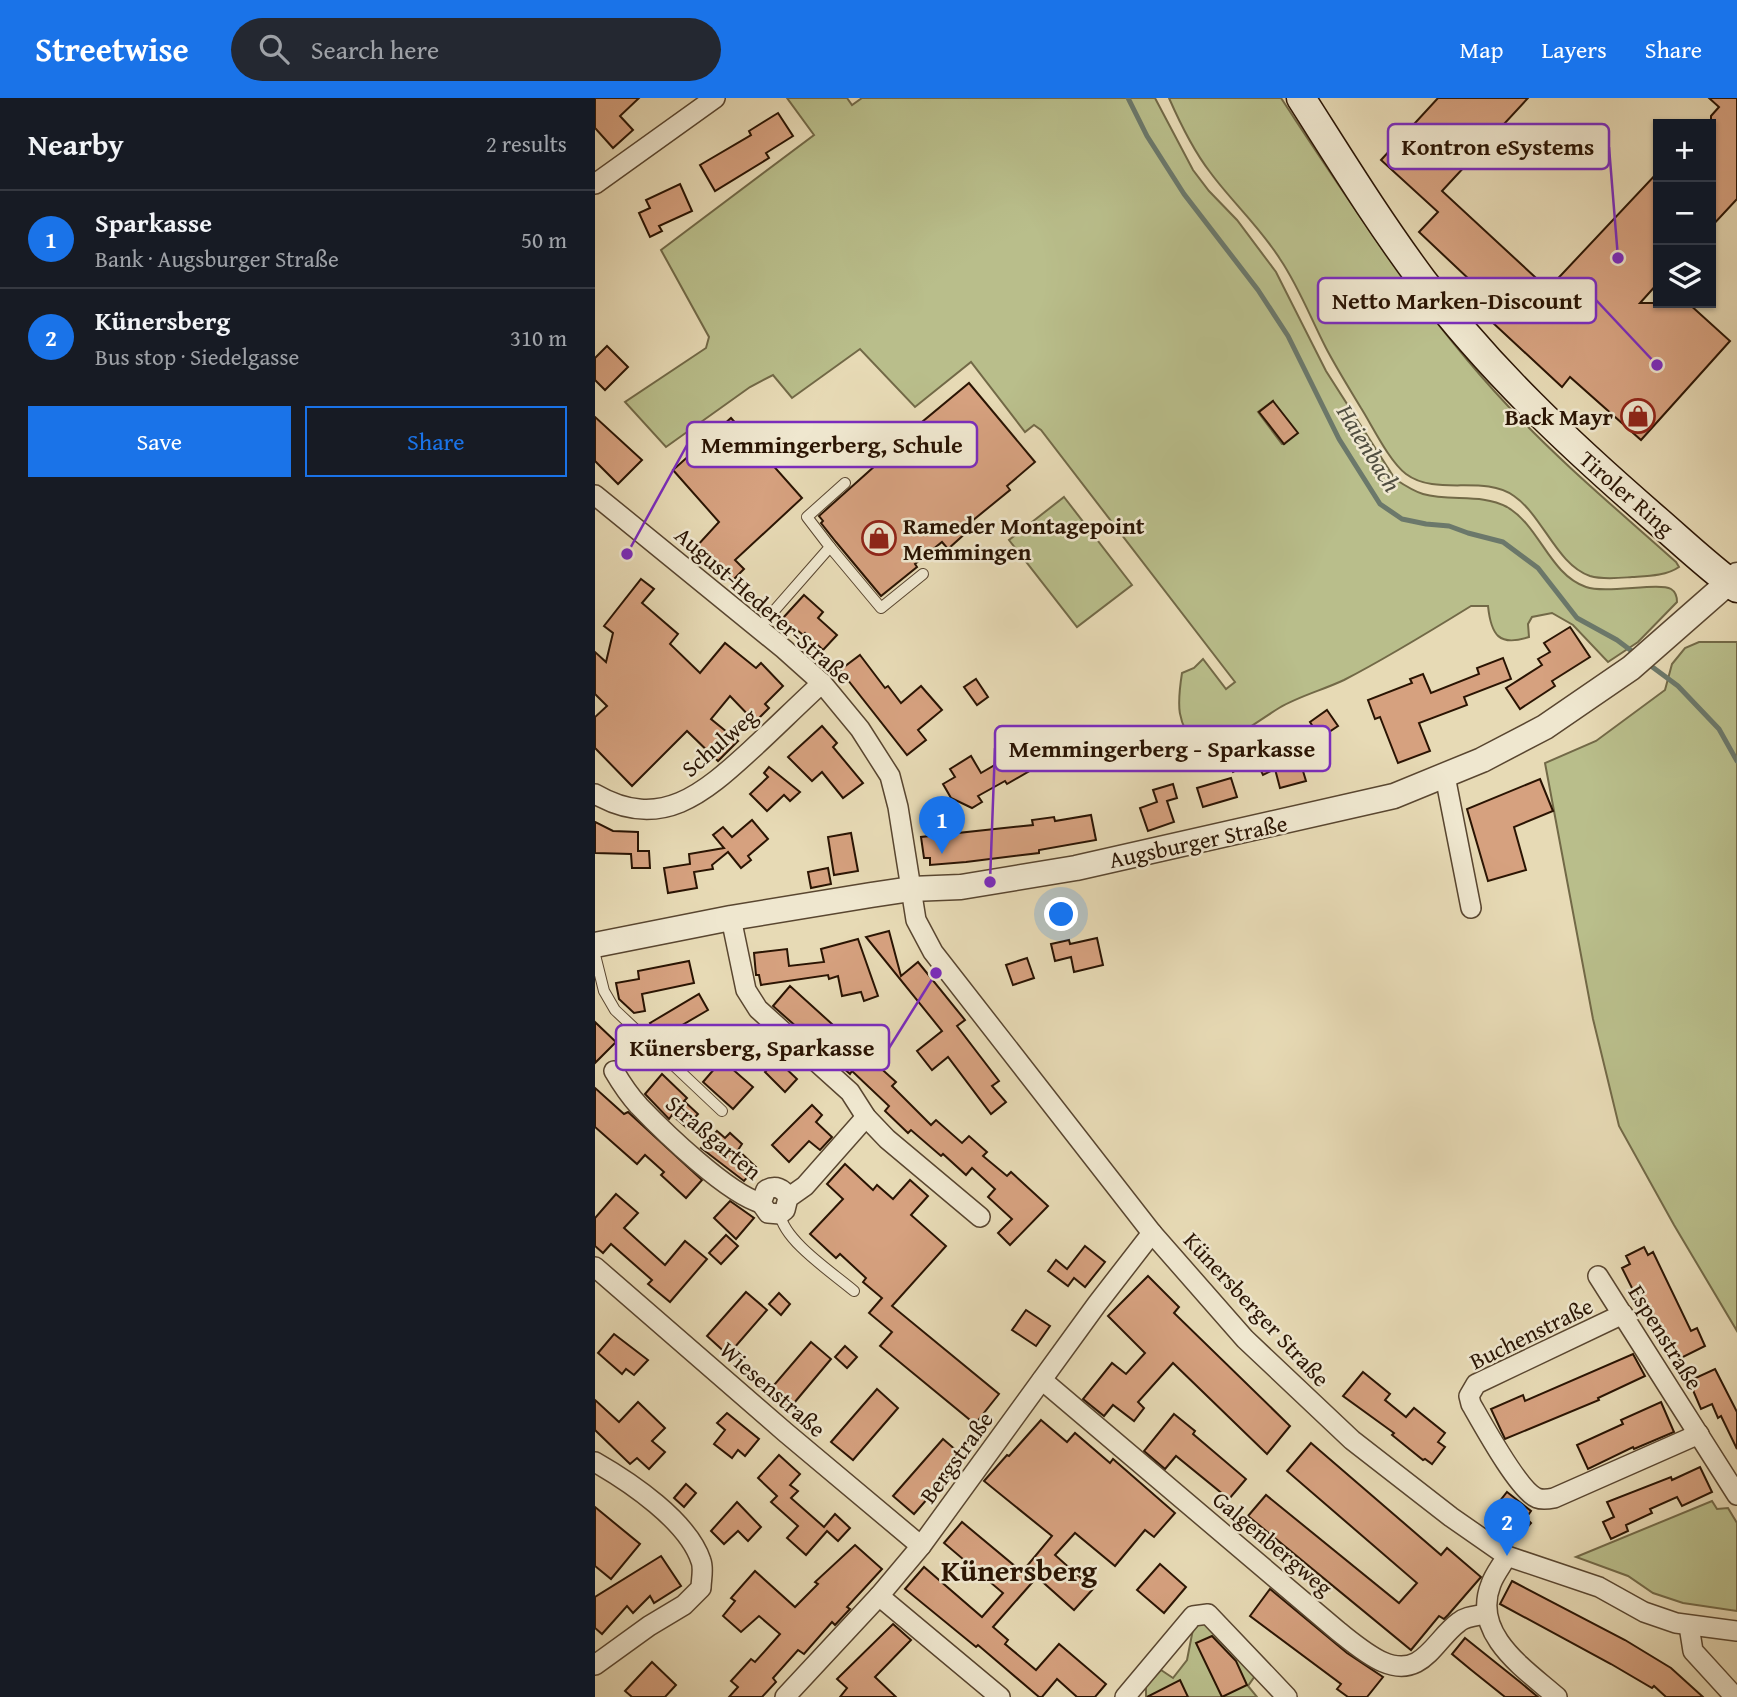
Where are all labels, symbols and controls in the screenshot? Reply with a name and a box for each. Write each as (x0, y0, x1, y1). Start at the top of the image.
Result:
search box (231, 18, 721, 81)
text: Streetwise (35, 25, 189, 73)
icon: search (255, 30, 293, 68)
text: Search here (311, 30, 439, 69)
text: Map (1460, 32, 1503, 67)
text: Layers (1541, 32, 1607, 67)
text: Share (1645, 32, 1702, 67)
map controls (1653, 119, 1716, 308)
button: + (1653, 119, 1716, 182)
text: Nearby (28, 122, 124, 166)
callout: Kontron eSystems (1388, 124, 1609, 169)
text: 2 results (486, 127, 567, 160)
text: Kontron eSystems (1402, 129, 1594, 164)
button: − (1653, 182, 1716, 245)
text: Sparkasse (95, 203, 212, 242)
text: 1 (45, 223, 57, 256)
text: 50 m (521, 223, 567, 256)
text: Bank · Augsburger Straße (95, 242, 339, 275)
button: layers (1653, 245, 1716, 308)
callout: Netto Marken-Discount (1318, 278, 1596, 323)
text: Netto Marken-Discount (1332, 283, 1582, 318)
text: Künersberg (95, 301, 230, 340)
text: 2 (45, 321, 57, 354)
text: 310 m (510, 321, 567, 354)
text: Bus stop · Siedelgasse (95, 340, 299, 373)
water label: Haienbach (1328, 396, 1410, 499)
shop icon: Back Mayr (1619, 397, 1657, 435)
place label: Back Mayr (1505, 400, 1613, 433)
button: Save (28, 406, 291, 477)
button: Share (305, 406, 567, 477)
callout: Memmingerberg, Schule (687, 422, 977, 467)
text: Memmingerberg, Schule (701, 427, 963, 462)
street label: Tiroler Ring (1572, 442, 1682, 544)
place label: Rameder Montagepoint Memmingen (903, 509, 1145, 568)
street label: August-Hederer-Straße (668, 519, 860, 691)
shop icon: Rameder Montagepoint Memmingen (860, 519, 898, 557)
street label: Schulweg (674, 699, 765, 784)
callout: Memmingerberg - Sparkasse (995, 726, 1330, 771)
text: Memmingerberg - Sparkasse (1009, 731, 1315, 766)
pin: 1 (919, 796, 965, 854)
street label: Augsburger Straße (1106, 806, 1290, 876)
your location (1044, 897, 1078, 931)
callout: Künersberg, Sparkasse (616, 1025, 889, 1070)
text: Künersberg, Sparkasse (630, 1030, 875, 1065)
street label: Straßgarten (659, 1087, 769, 1187)
street label: Künersberger Straße (1176, 1224, 1338, 1394)
street label: Espenstraße (1621, 1278, 1711, 1396)
street label: Buchenstraße (1464, 1289, 1598, 1377)
street label: Wiesenstraße (713, 1333, 833, 1445)
street label: Bergstraße (911, 1404, 1001, 1510)
street label: Galgenbergweg (1206, 1483, 1341, 1603)
pin: 2 (1484, 1498, 1530, 1556)
district label: Künersberg (941, 1548, 1097, 1592)

